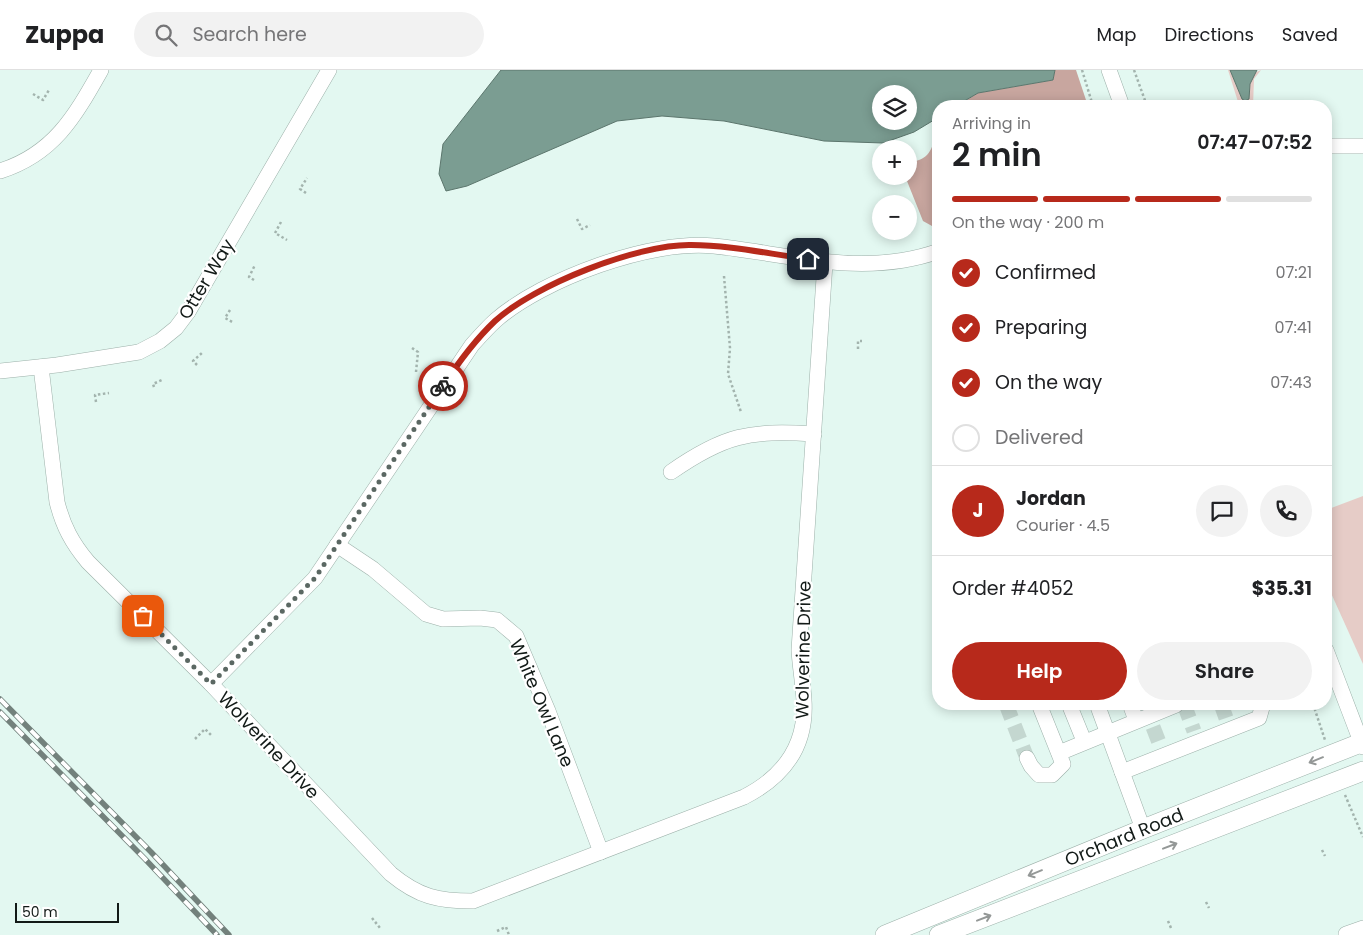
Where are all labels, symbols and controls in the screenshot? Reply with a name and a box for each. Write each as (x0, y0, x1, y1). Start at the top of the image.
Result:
search box (134, 12, 484, 57)
text: Zuppa (25, 18, 104, 51)
icon: search (152, 21, 180, 49)
text: Search here (192, 21, 307, 48)
text: Map (1097, 22, 1136, 47)
text: Directions (1164, 22, 1254, 47)
text: Saved (1282, 22, 1338, 47)
map controls (872, 85, 917, 240)
button: layers (872, 85, 917, 130)
text: Arriving in (952, 112, 1031, 135)
text: 07:47–07:52 (1197, 129, 1312, 156)
text: 2 min (952, 132, 1042, 177)
button: + (872, 140, 917, 185)
button: − (872, 195, 917, 240)
text: On the way · 200 m (952, 211, 1104, 234)
street label: Otter Way (172, 234, 240, 324)
pin (787, 238, 829, 280)
icon: home (794, 245, 822, 273)
icon: check (952, 259, 980, 287)
text: Confirmed (995, 259, 1096, 286)
text: 07:21 (1275, 261, 1312, 284)
icon: check (952, 314, 980, 342)
text: Preparing (995, 314, 1087, 341)
text: 07:41 (1275, 316, 1312, 339)
courier (418, 361, 468, 411)
icon: check (952, 369, 980, 397)
text: On the way (995, 369, 1102, 396)
text: 07:43 (1270, 371, 1312, 394)
icon: bike (429, 372, 457, 400)
text: Delivered (995, 424, 1084, 451)
text: Jordan (1016, 485, 1086, 512)
button: chat (1196, 485, 1248, 537)
button: phone (1260, 485, 1312, 537)
text: J (973, 497, 983, 524)
text: Courier · 4.5 (1016, 514, 1110, 537)
text: Order #4052 (952, 575, 1074, 602)
text: $35.31 (1252, 575, 1312, 602)
street label: Wolverine Drive (789, 581, 817, 719)
pin (122, 595, 164, 637)
icon: bag (129, 602, 157, 630)
street label: White Owl Lane (504, 635, 580, 771)
button: Help (952, 642, 1127, 700)
button: Share (1137, 642, 1312, 700)
street label: Wolverine Drive (213, 686, 325, 804)
one-way arrow (1309, 756, 1324, 766)
street label: Orchard Road (1061, 802, 1187, 872)
one-way arrow (1162, 841, 1177, 851)
one-way arrow (1028, 869, 1043, 878)
scale bar (15, 900, 119, 923)
text: 50 m (22, 902, 58, 922)
one-way arrow (976, 913, 992, 922)

